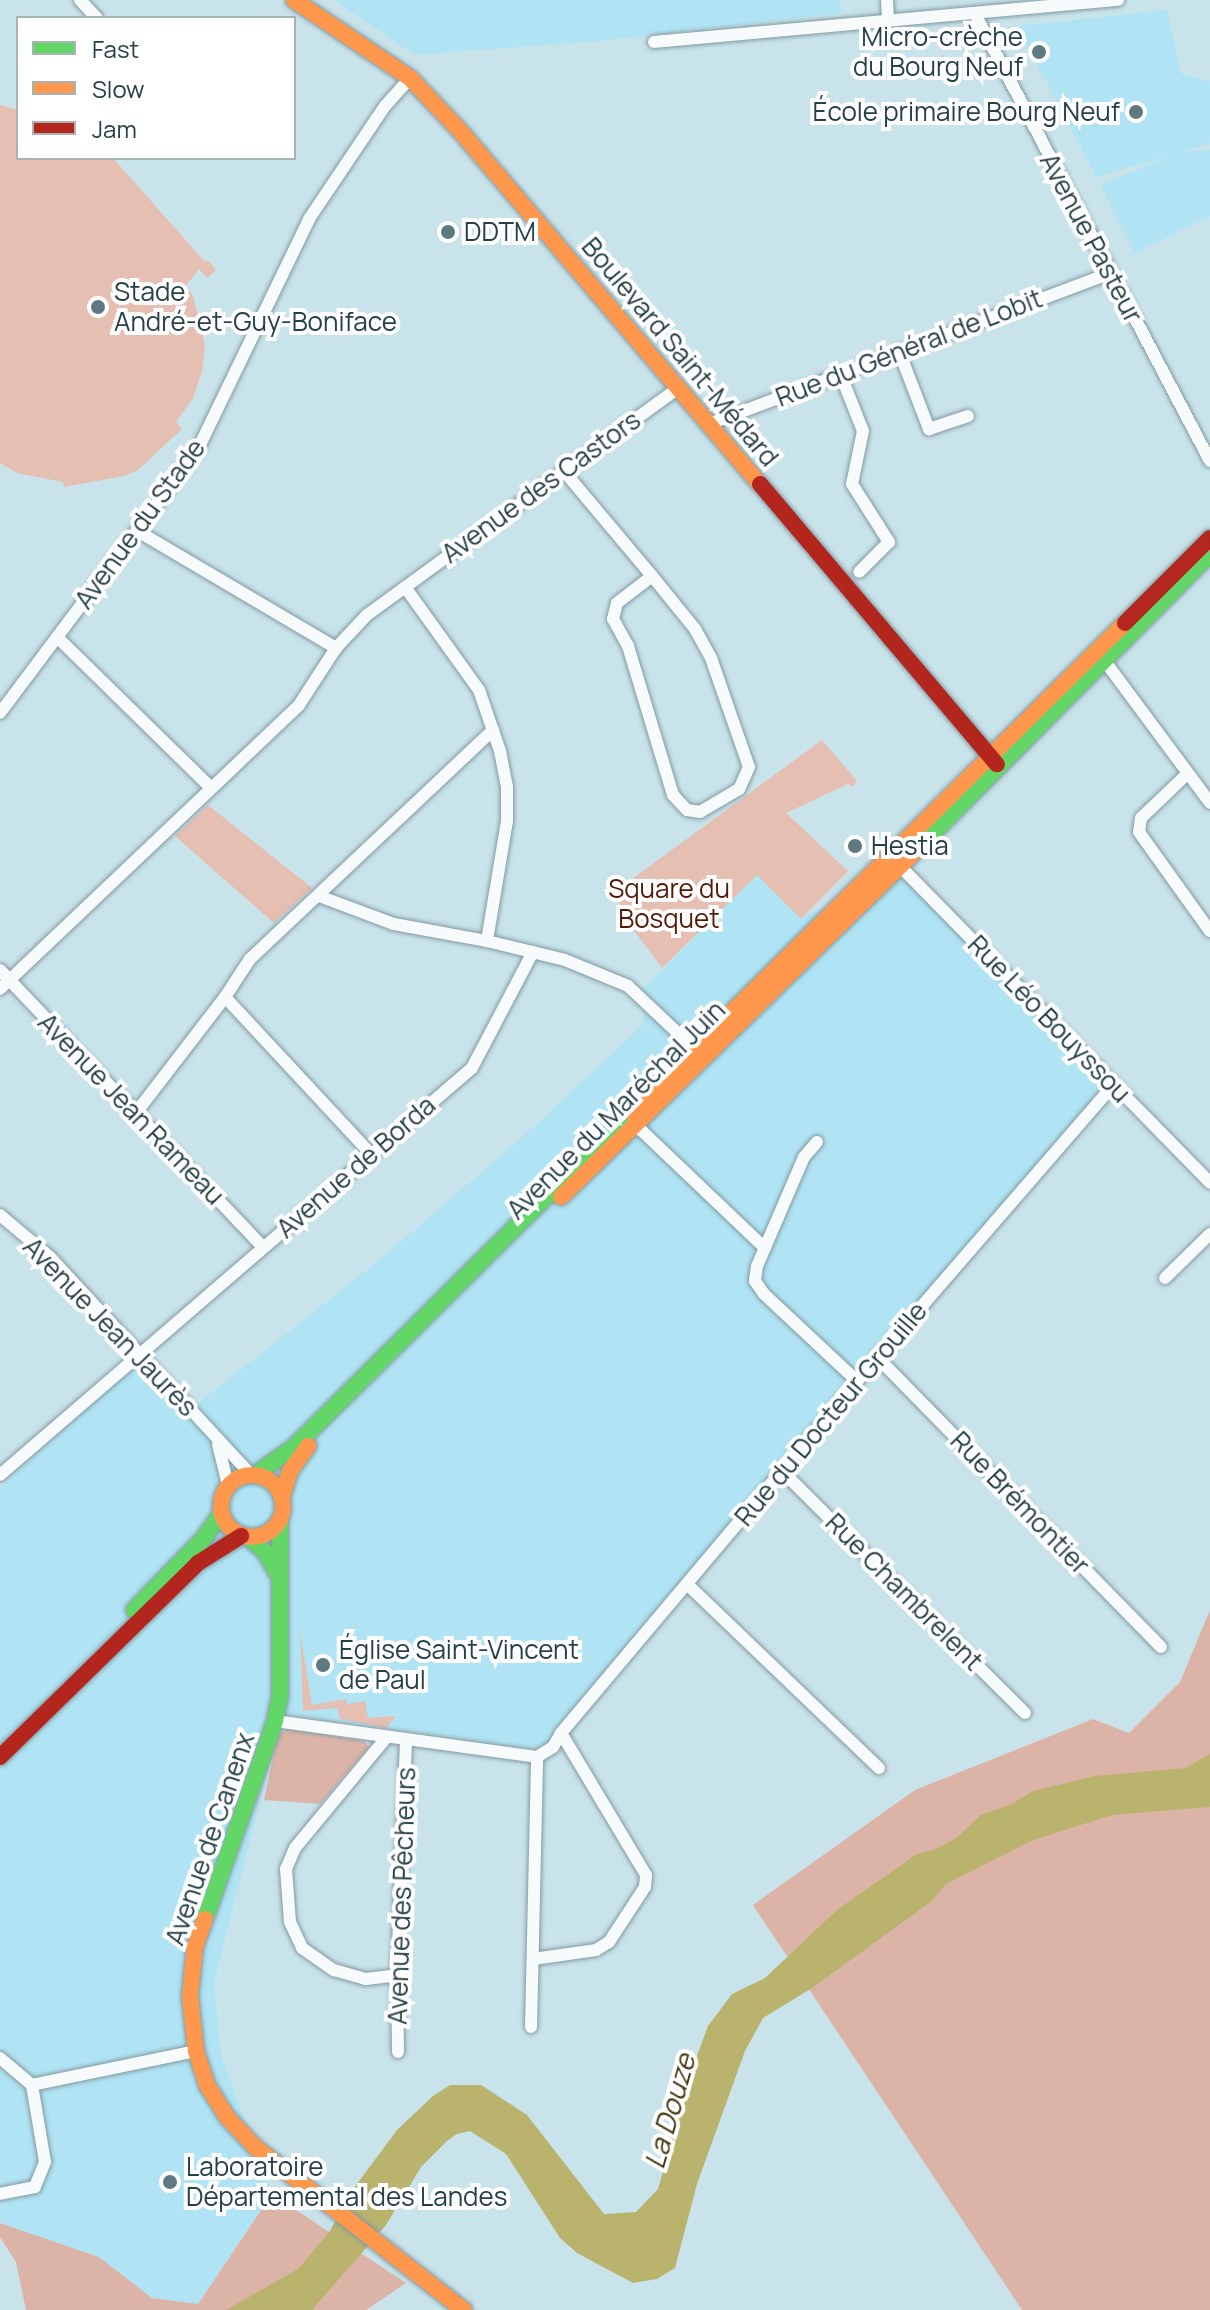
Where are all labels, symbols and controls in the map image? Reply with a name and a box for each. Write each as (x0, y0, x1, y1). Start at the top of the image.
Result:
legend (16, 16, 296, 160)
place label: Micro-crèche du Bourg Neuf (853, 21, 1023, 82)
text: Fast (92, 32, 139, 65)
marker: Micro-crèche du Bourg Neuf (1030, 43, 1048, 61)
text: Slow (92, 72, 145, 105)
place label: École primaire Bourg Neuf (813, 96, 1120, 128)
marker: École primaire Bourg Neuf (1127, 103, 1145, 121)
text: Jam (92, 112, 137, 145)
street label: Avenue Pasteur (1033, 148, 1149, 328)
place label: DDTM (464, 216, 536, 248)
marker: DDTM (439, 223, 457, 241)
street label: Boulevard Saint-Médard (575, 231, 785, 473)
place label: Stade André-et-Guy-Boniface (114, 276, 397, 338)
street label: Rue du Général de Lobit (771, 283, 1047, 413)
marker: Stade André-et-Guy-Boniface (89, 298, 107, 316)
street label: Avenue des Castors (436, 404, 646, 570)
street label: Avenue du Stade (68, 433, 212, 615)
place label: Hestia (871, 830, 949, 862)
marker: Hestia (846, 837, 864, 855)
park label: Square du Bosquet (608, 873, 730, 934)
street label: Rue Léo Bouyssou (961, 929, 1137, 1109)
street label: Avenue du Maréchal Juin (500, 994, 732, 1226)
street label: Avenue Jean Rameau (32, 1007, 230, 1211)
street label: Avenue de Borda (270, 1090, 442, 1244)
street label: Avenue Jean Jaurès (17, 1231, 203, 1423)
street label: Rue du Docteur Grouille (728, 1296, 934, 1532)
street label: Rue Brémontier (944, 1425, 1096, 1581)
street label: Rue Chambrelent (819, 1507, 989, 1677)
place label: Église Saint-Vincent de Paul (339, 1634, 579, 1696)
marker: Église Saint-Vincent de Paul (314, 1656, 332, 1674)
street label: Avenue de Canenx (159, 1729, 261, 1949)
street label: Avenue des Pêcheurs (382, 1767, 422, 2025)
water label: La Douze (637, 2050, 701, 2172)
place label: Laboratoire Départemental des Landes (186, 2151, 507, 2212)
marker: Laboratoire Départemental des Landes (161, 2173, 179, 2191)

